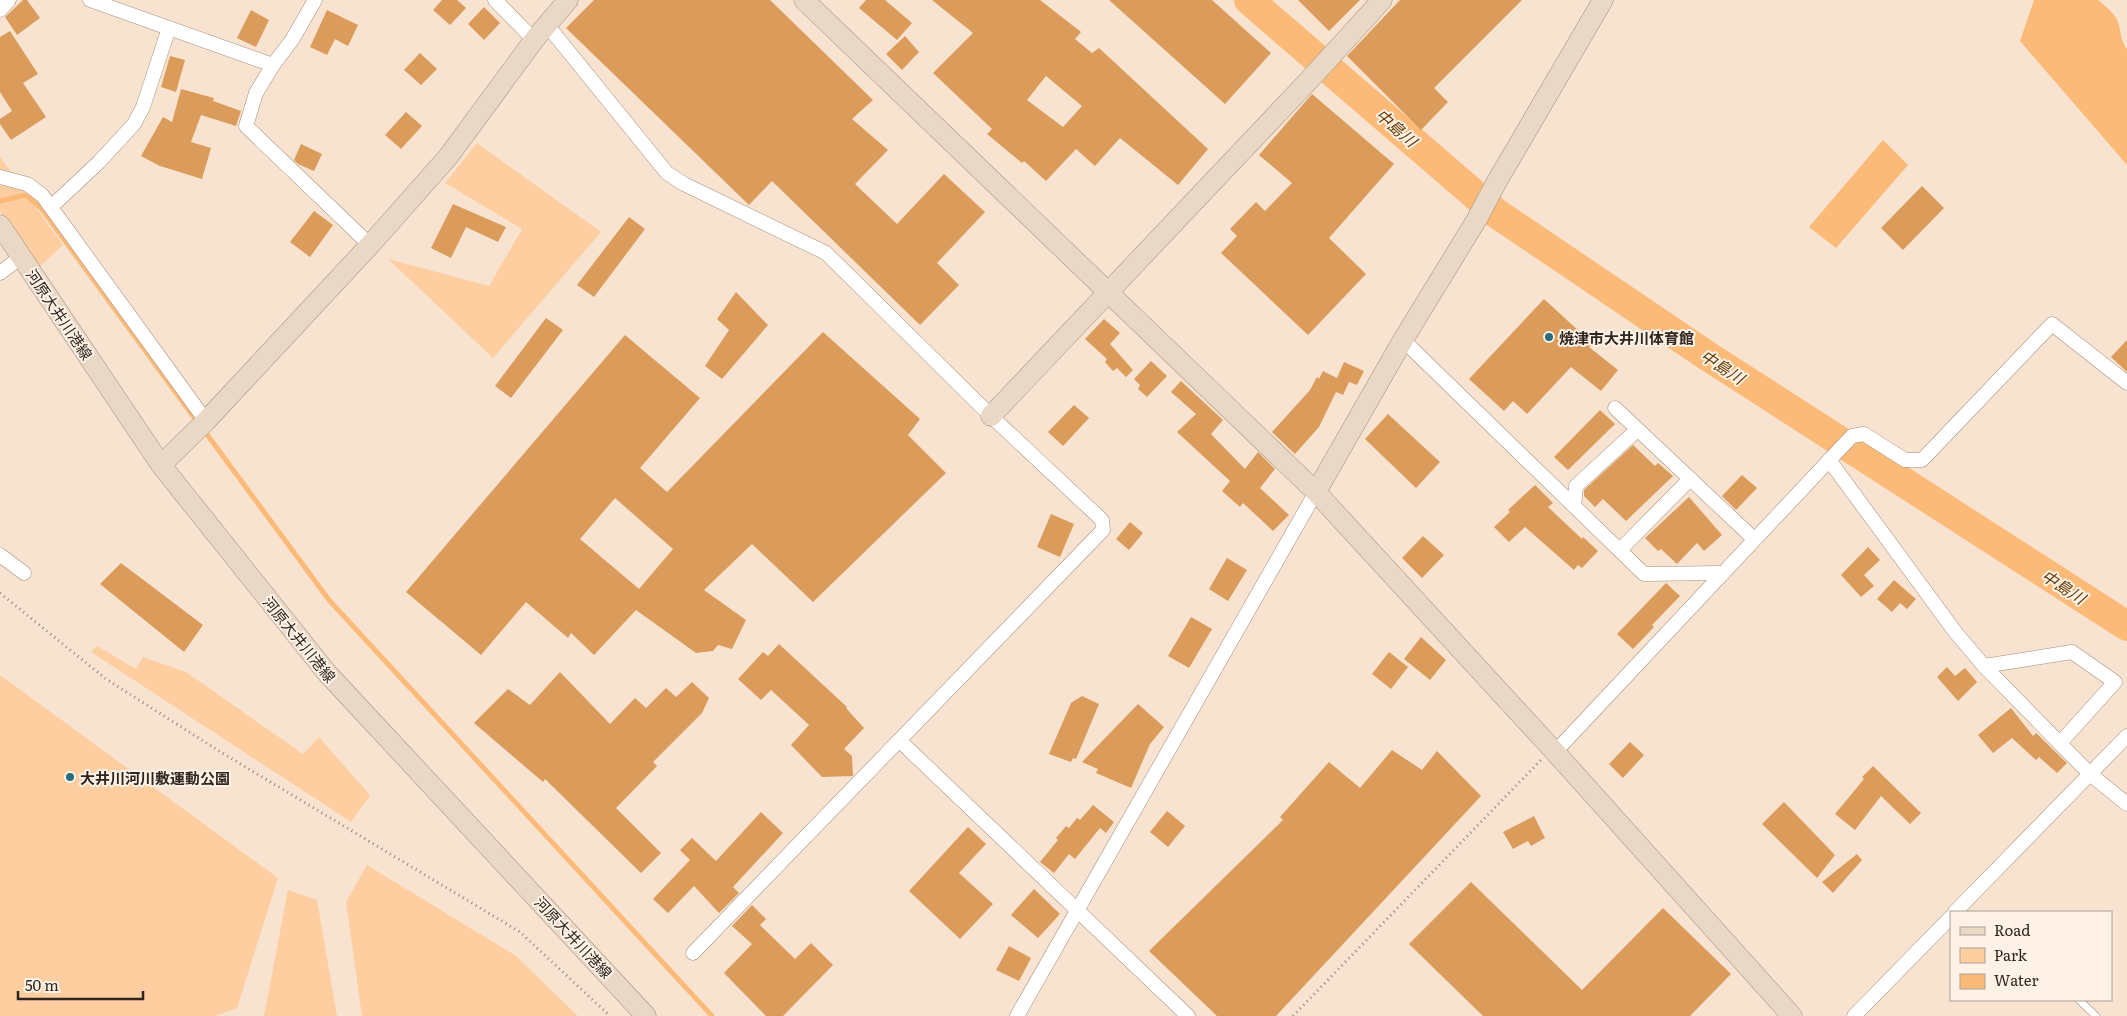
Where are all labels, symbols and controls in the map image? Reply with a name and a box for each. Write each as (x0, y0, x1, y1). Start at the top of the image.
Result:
water label: 中島川 (1371, 102, 1424, 153)
street label: 河原大井川港線 (21, 264, 99, 364)
place label: 焼津市大井川体育館 (1559, 326, 1694, 349)
marker: 焼津市大井川体育館 (1543, 331, 1555, 343)
water label: 中島川 (1696, 343, 1751, 390)
water label: 中島川 (2037, 563, 2092, 610)
street label: 河原大井川港線 (258, 591, 342, 687)
place label: 大井川河川敷運動公園 (80, 766, 230, 789)
marker: 大井川河川敷運動公園 (64, 771, 76, 783)
street label: 河原大井川港線 (530, 891, 618, 983)
legend (1950, 911, 2112, 1001)
text: Road (1994, 918, 2030, 941)
text: Park (1994, 943, 2028, 966)
scale bar (18, 968, 142, 1000)
text: Water (1994, 968, 2039, 991)
text: 50 m (25, 973, 59, 996)

